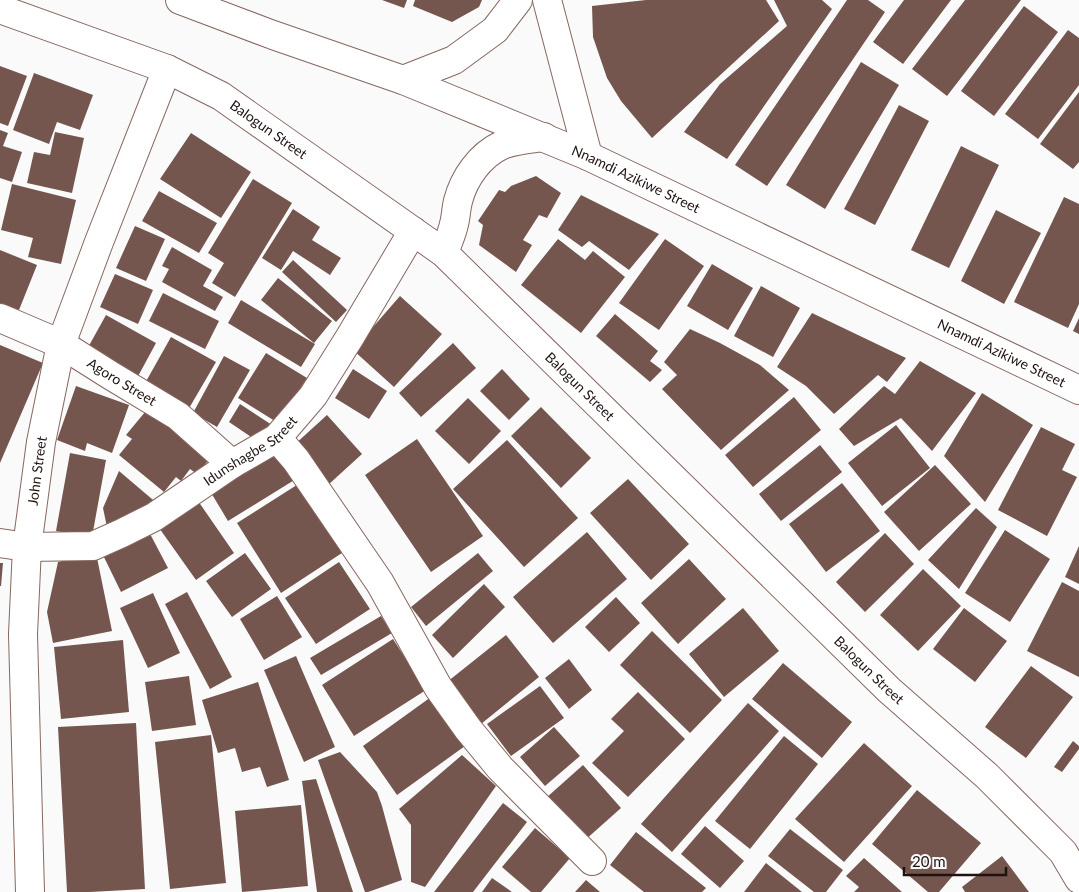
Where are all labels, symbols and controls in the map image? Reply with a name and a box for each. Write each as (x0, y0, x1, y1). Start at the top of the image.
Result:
street label: Balogun Street (227, 96, 311, 162)
street label: Nnamdi Azikiwe Street (569, 141, 703, 216)
street label: Nnamdi Azikiwe Street (935, 315, 1068, 390)
street label: Balogun Street (542, 348, 618, 424)
street label: Agoro Street (84, 354, 160, 409)
street label: Idunshagbe Street (200, 412, 300, 489)
street label: John Street (24, 435, 50, 506)
street label: Balogun Street (831, 632, 908, 707)
scale bar (904, 844, 1006, 876)
text: 20 m (912, 852, 946, 870)

